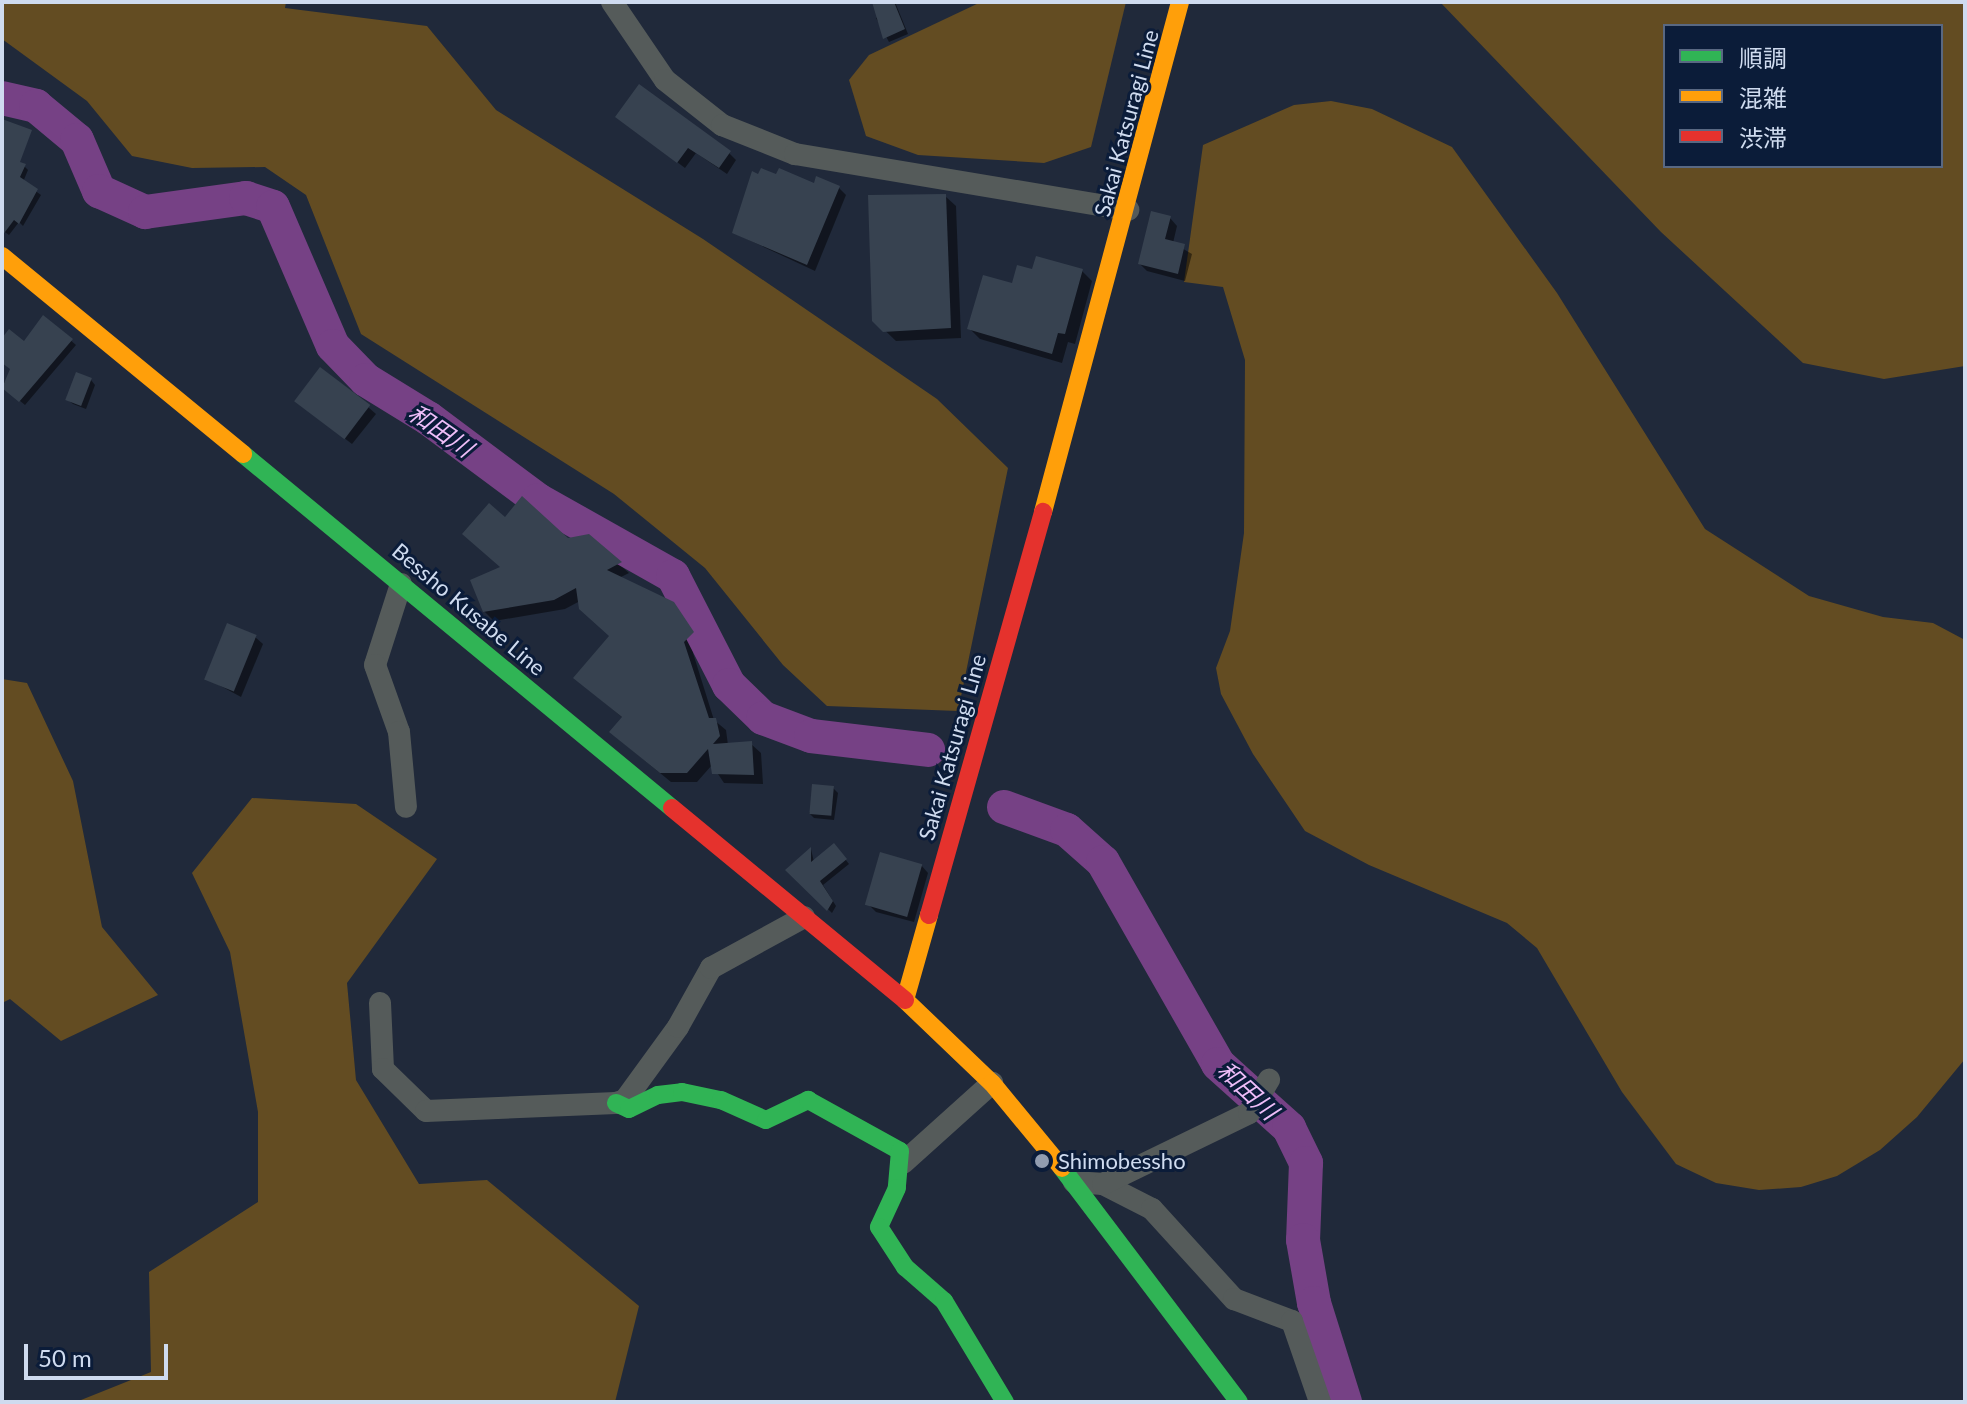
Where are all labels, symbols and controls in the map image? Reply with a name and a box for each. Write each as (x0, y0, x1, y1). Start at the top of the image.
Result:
legend (1663, 24, 1943, 168)
street label: Sakai Katsuragi Line (1088, 27, 1164, 219)
text: 順調 (1739, 43, 1787, 72)
text: 混雑 (1739, 83, 1787, 112)
text: 渋滞 (1739, 123, 1787, 152)
water label: 和田川 (403, 398, 479, 462)
street label: Bessho Kusabe Line (387, 537, 551, 681)
street label: Sakai Katsuragi Line (913, 651, 991, 843)
water label: 和田川 (1212, 1055, 1284, 1125)
place label: Shimobessho (1058, 1148, 1186, 1174)
marker: Shimobessho (1033, 1152, 1051, 1170)
scale bar (28, 1328, 172, 1378)
text: 50 m (38, 1343, 92, 1372)

